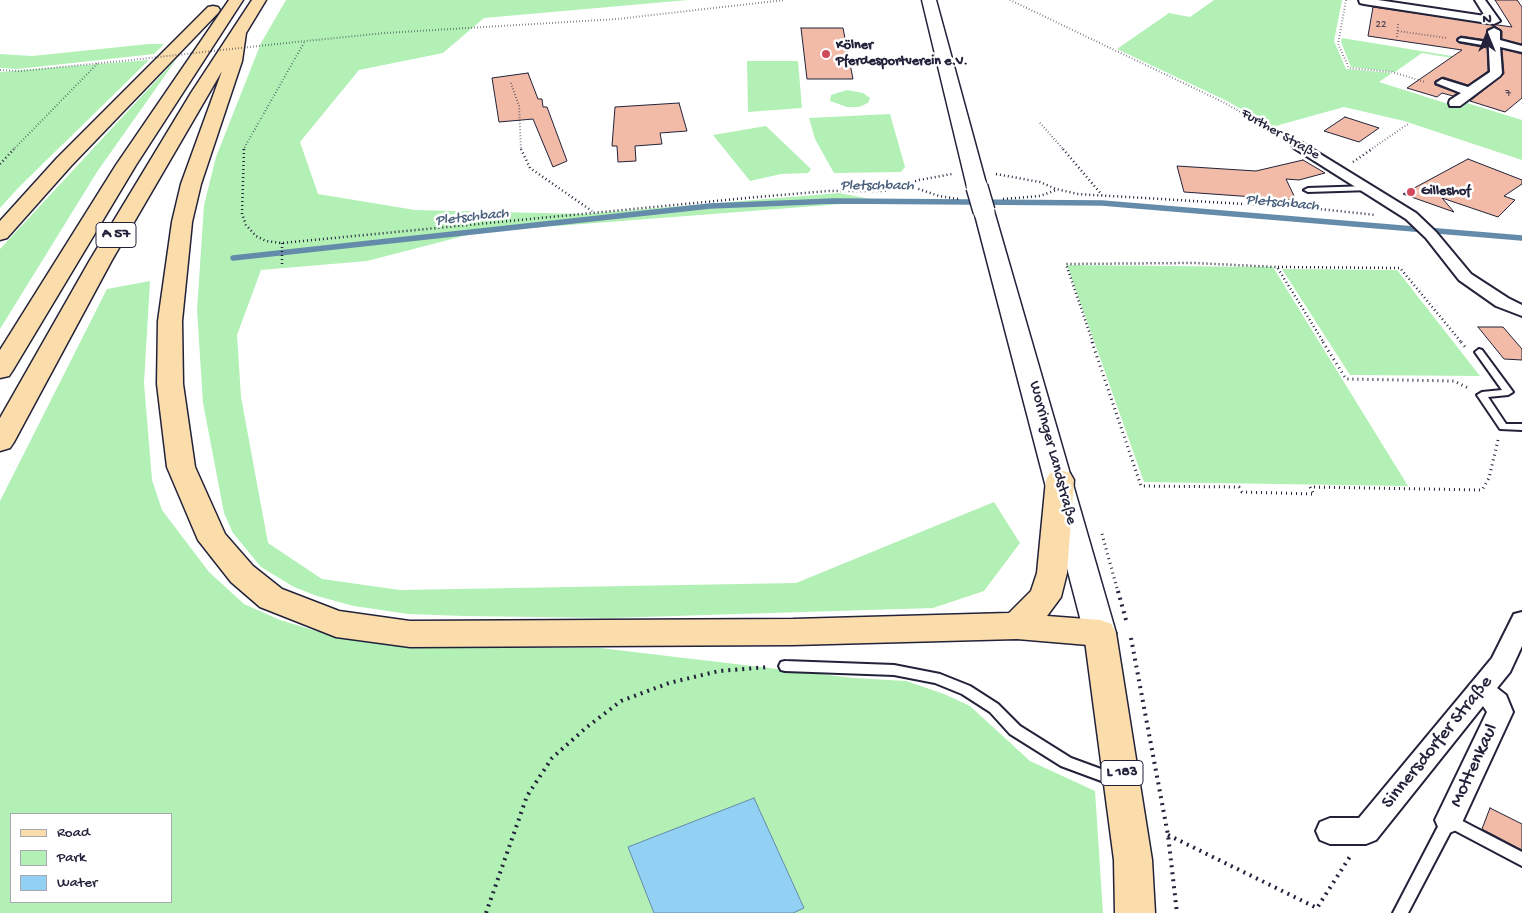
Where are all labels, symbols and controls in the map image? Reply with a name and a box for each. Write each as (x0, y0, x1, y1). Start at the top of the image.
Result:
north arrow (1462, 10, 1512, 60)
text: N (1482, 11, 1492, 28)
house number: 22 (1376, 18, 1386, 32)
place label: Kölner Pferdesportverein e.V. (836, 38, 968, 70)
marker: Kölner Pferdesportverein e.V. (820, 48, 832, 60)
house number: 7 (1505, 87, 1511, 101)
street label: Further Straße (1238, 106, 1322, 164)
water label: Pletschbach (840, 178, 914, 196)
place label: Gilleshof (1421, 184, 1470, 200)
marker: Gilleshof (1405, 186, 1417, 198)
water label: Pletschbach (1245, 192, 1319, 216)
water label: Pletschbach (435, 205, 509, 231)
road number: A 57 (96, 222, 136, 248)
street label: Worringer Landstraße (1024, 379, 1080, 527)
street label: Sinnersdorfer Straße (1377, 672, 1499, 814)
street label: Mottenkaul (1446, 721, 1504, 811)
road number: L 183 (1101, 760, 1143, 786)
legend (10, 813, 172, 903)
text: Road (57, 824, 90, 842)
text: Park (57, 849, 86, 867)
text: Water (57, 874, 97, 892)

